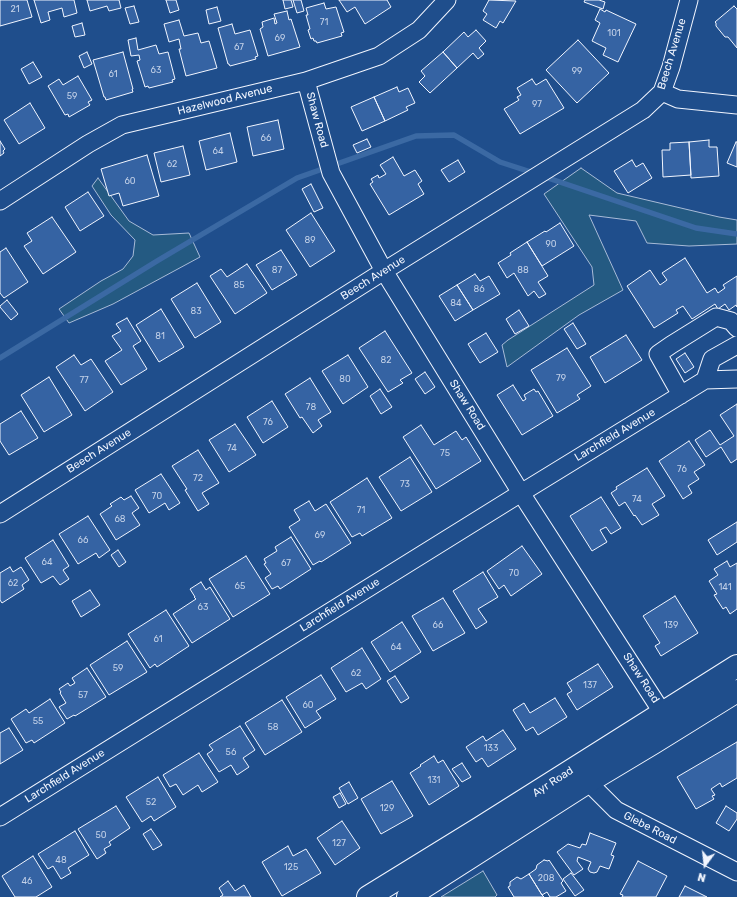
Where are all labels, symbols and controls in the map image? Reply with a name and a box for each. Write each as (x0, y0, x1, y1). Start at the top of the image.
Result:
house number: 21 (10, 4, 20, 14)
house number: 71 (320, 17, 328, 27)
street label: Beech Avenue (655, 17, 689, 91)
house number: 101 (607, 28, 621, 38)
house number: 69 (275, 33, 285, 43)
house number: 67 (234, 42, 244, 52)
house number: 63 (151, 65, 161, 75)
house number: 99 (572, 66, 582, 76)
house number: 61 (108, 69, 118, 79)
street label: Hazelwood Avenue (176, 82, 274, 118)
house number: 59 (67, 91, 77, 101)
street label: Shaw Road (303, 91, 331, 149)
house number: 97 (532, 99, 542, 109)
house number: 66 (261, 133, 271, 143)
house number: 64 (212, 146, 224, 156)
house number: 62 (167, 159, 177, 169)
house number: 60 (124, 176, 136, 186)
house number: 89 (304, 235, 316, 245)
house number: 90 (545, 239, 557, 249)
street label: Beech Avenue (338, 253, 408, 303)
house number: 87 (272, 265, 282, 275)
house number: 88 (517, 265, 529, 275)
house number: 85 (233, 280, 245, 290)
house number: 86 (473, 284, 485, 294)
house number: 84 (450, 298, 462, 308)
house number: 83 (190, 306, 202, 316)
house number: 81 (155, 331, 165, 341)
house number: 82 (380, 355, 392, 365)
house number: 79 (556, 373, 566, 383)
house number: 80 (339, 374, 351, 384)
house number: 77 (79, 375, 89, 385)
street label: Shaw Road (446, 377, 488, 433)
house number: 78 (306, 402, 316, 412)
street label: Larchfield Avenue (572, 406, 658, 464)
house number: 76 (263, 417, 273, 427)
street label: Beech Avenue (64, 426, 134, 476)
house number: 74 (227, 443, 237, 453)
house number: 75 (440, 448, 450, 458)
house number: 76 (677, 464, 687, 474)
house number: 72 (193, 473, 203, 483)
house number: 73 (400, 479, 410, 489)
house number: 70 (152, 491, 162, 501)
house number: 74 (632, 494, 642, 504)
house number: 71 (357, 505, 365, 515)
house number: 68 (114, 514, 126, 524)
house number: 69 (315, 530, 325, 540)
house number: 66 (78, 535, 88, 545)
house number: 64 (41, 557, 53, 567)
house number: 67 (281, 558, 291, 568)
house number: 70 (509, 568, 519, 578)
street label: Larchfield Avenue (298, 575, 382, 635)
house number: 62 (8, 578, 18, 588)
house number: 65 (235, 581, 245, 591)
house number: 141 (718, 582, 732, 592)
house number: 63 (198, 602, 208, 612)
house number: 66 (433, 620, 443, 630)
house number: 139 (664, 620, 678, 630)
house number: 61 (153, 634, 163, 644)
house number: 64 (390, 642, 402, 652)
street label: Shaw Road (620, 650, 662, 706)
house number: 59 (113, 663, 123, 673)
house number: 62 (351, 668, 361, 678)
house number: 137 (583, 680, 597, 690)
house number: 57 (78, 690, 88, 700)
house number: 60 (302, 700, 314, 710)
house number: 55 (33, 716, 43, 726)
house number: 58 (267, 722, 279, 732)
house number: 133 (484, 743, 498, 753)
street label: Larchfield Avenue (23, 746, 107, 806)
house number: 56 (226, 747, 236, 757)
street label: Ayr Road (530, 764, 576, 800)
house number: 131 (428, 775, 440, 785)
house number: 52 (146, 797, 156, 807)
house number: 129 (380, 803, 394, 813)
street label: Glebe Road (621, 809, 679, 847)
house number: 50 (95, 830, 107, 840)
house number: 127 (332, 838, 346, 848)
north arrow (685, 845, 725, 885)
house number: 48 (55, 855, 67, 865)
house number: 125 (284, 862, 298, 872)
text: N (696, 870, 707, 884)
house number: 208 (538, 873, 554, 883)
house number: 46 (21, 876, 33, 886)

